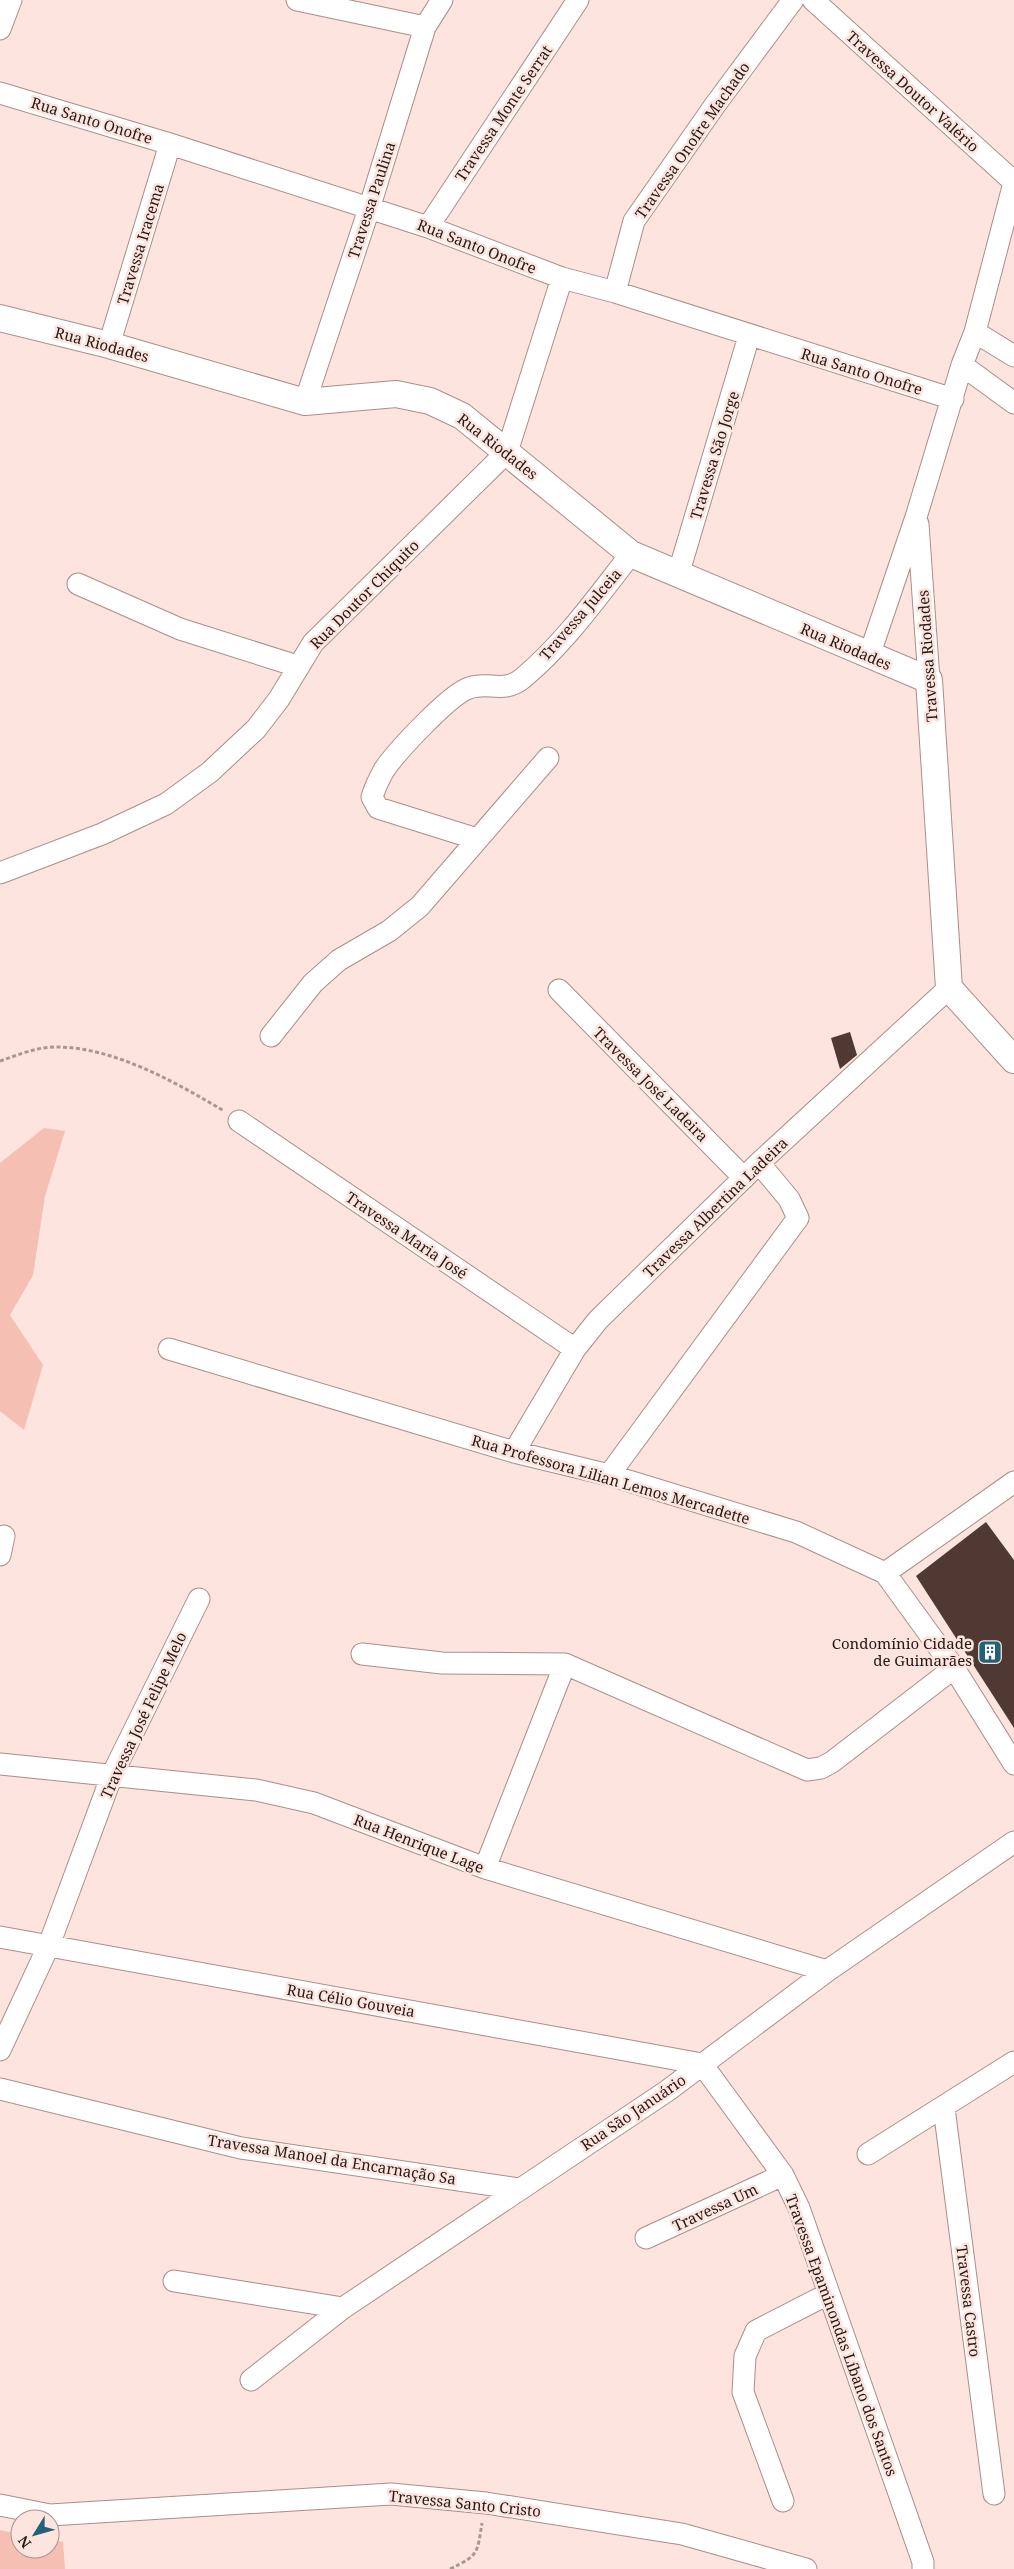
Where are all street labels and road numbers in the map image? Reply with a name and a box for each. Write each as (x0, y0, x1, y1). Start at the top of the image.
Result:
street label: Travessa Doutor Valério (842, 26, 984, 156)
street label: Travessa Monte Serrat (450, 41, 556, 185)
street label: Travessa Onofre Machado (630, 58, 754, 222)
street label: Rua Santo Onofre (29, 92, 155, 148)
street label: Travessa Paulina (343, 139, 399, 261)
street label: Travessa Iracema (112, 181, 168, 307)
street label: Rua Santo Onofre (415, 214, 539, 278)
street label: Rua Riodades (53, 322, 151, 366)
street label: Rua Santo Onofre (799, 343, 925, 399)
street label: Travessa São Jorge (685, 388, 743, 522)
street label: Rua Riodades (454, 408, 542, 484)
street label: Rua Doutor Chiquito (305, 535, 423, 653)
street label: Travessa Julceia (535, 564, 625, 664)
street label: Travessa Riodades (912, 589, 942, 723)
street label: Rua Riodades (798, 618, 895, 674)
street label: Travessa José Ladeira (589, 1022, 713, 1146)
street label: Travessa Albertina Ladeira (638, 1133, 792, 1281)
street label: Travessa Maria José (342, 1187, 472, 1283)
street label: Rua Professora Lilian Lemos Mercadette (470, 1430, 752, 1528)
street label: Travessa José Felipe Melo (95, 1628, 191, 1802)
street label: Rua Henrique Lage (351, 1809, 487, 1877)
street label: Rua Célio Gouveia (285, 1979, 417, 2021)
street label: Rua São Januário (576, 2069, 690, 2155)
street label: Travessa Manoel da Encarnação Sa (206, 2129, 458, 2189)
street label: Travessa Um (669, 2179, 761, 2235)
street label: Travessa Epaminondas Líbano dos Santos (781, 2191, 903, 2479)
street label: Travessa Castro (952, 2244, 986, 2358)
street label: Travessa Santo Cristo (388, 2485, 542, 2521)

